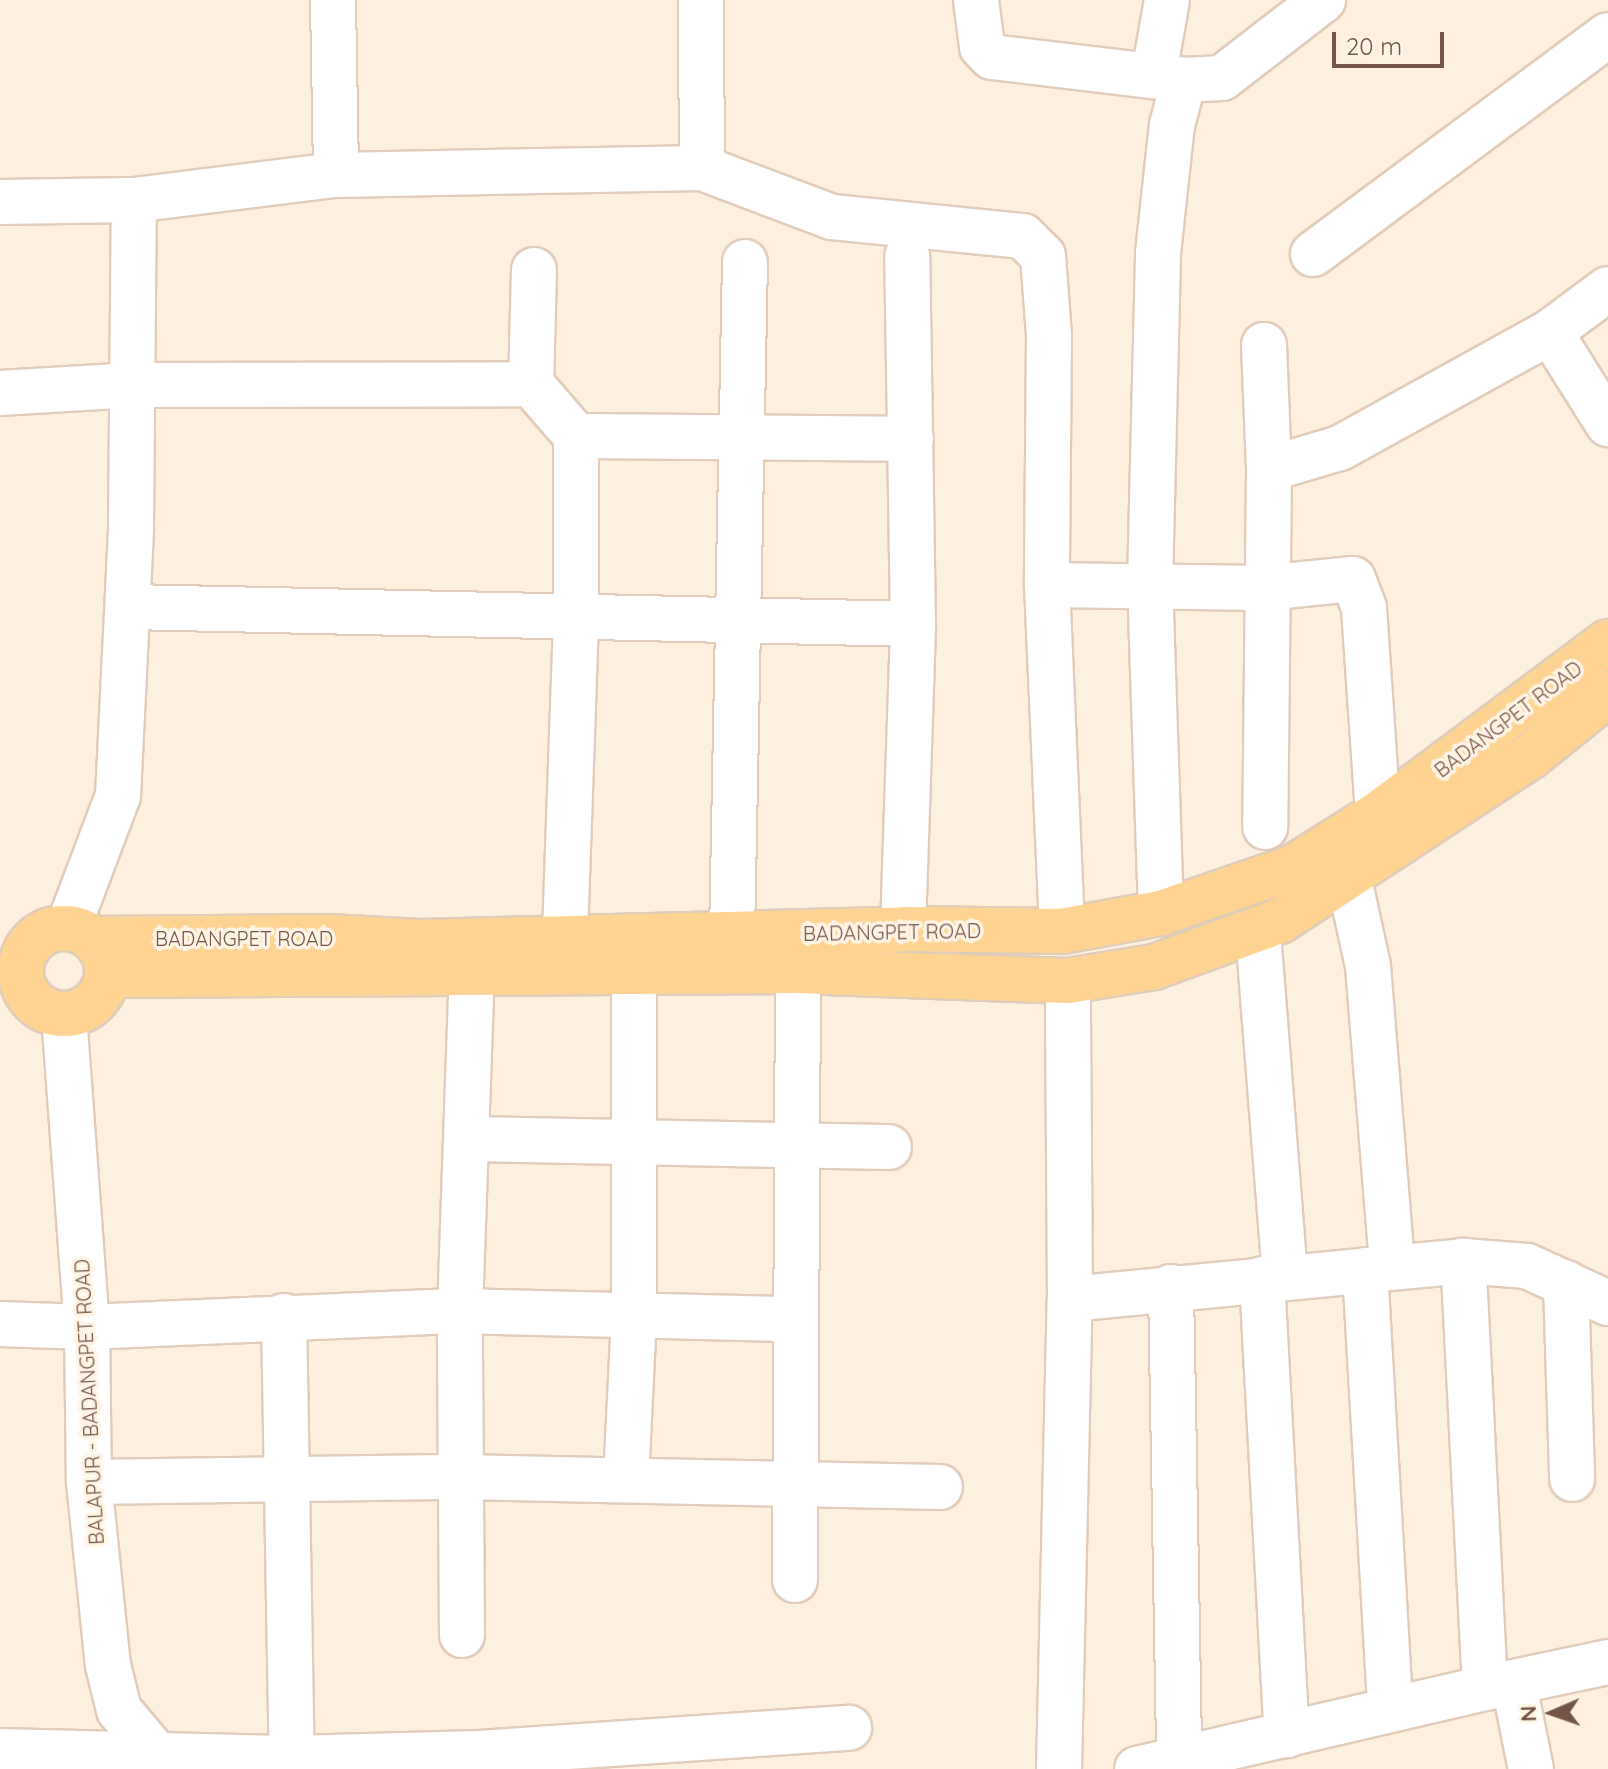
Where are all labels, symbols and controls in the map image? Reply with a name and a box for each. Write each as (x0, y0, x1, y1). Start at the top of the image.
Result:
scale bar (1336, 16, 1448, 66)
text: 20 m (1346, 31, 1402, 61)
street label: BADANGPET ROAD (1430, 656, 1586, 782)
street label: BADANGPET ROAD (803, 918, 981, 946)
street label: BADANGPET ROAD (155, 926, 333, 950)
street label: BALAPUR - BADANGPET ROAD (70, 1259, 108, 1545)
north arrow (1512, 1673, 1592, 1753)
text: N (1514, 1705, 1542, 1722)

